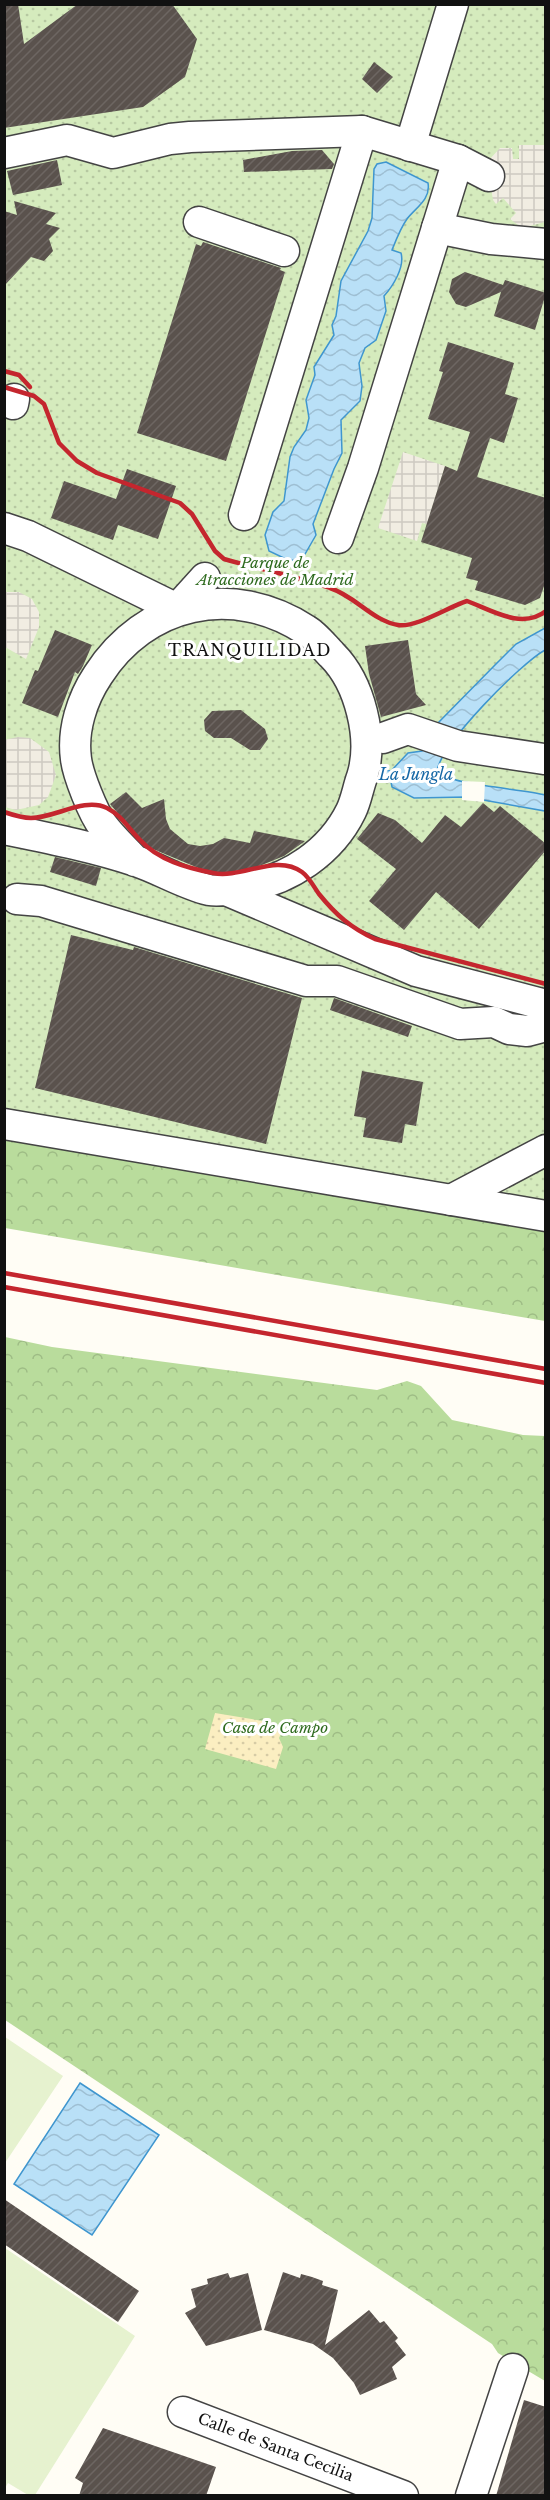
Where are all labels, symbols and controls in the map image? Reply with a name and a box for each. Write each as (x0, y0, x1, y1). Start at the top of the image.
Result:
park label: Parque de Atracciones de Madrid (195, 553, 353, 589)
district label: TRANQUILIDAD (168, 640, 332, 660)
water label: La Jungla (378, 764, 453, 784)
park label: Casa de Campo (222, 1718, 328, 1737)
street label: Calle de Santa Cecilia (195, 2409, 357, 2485)

